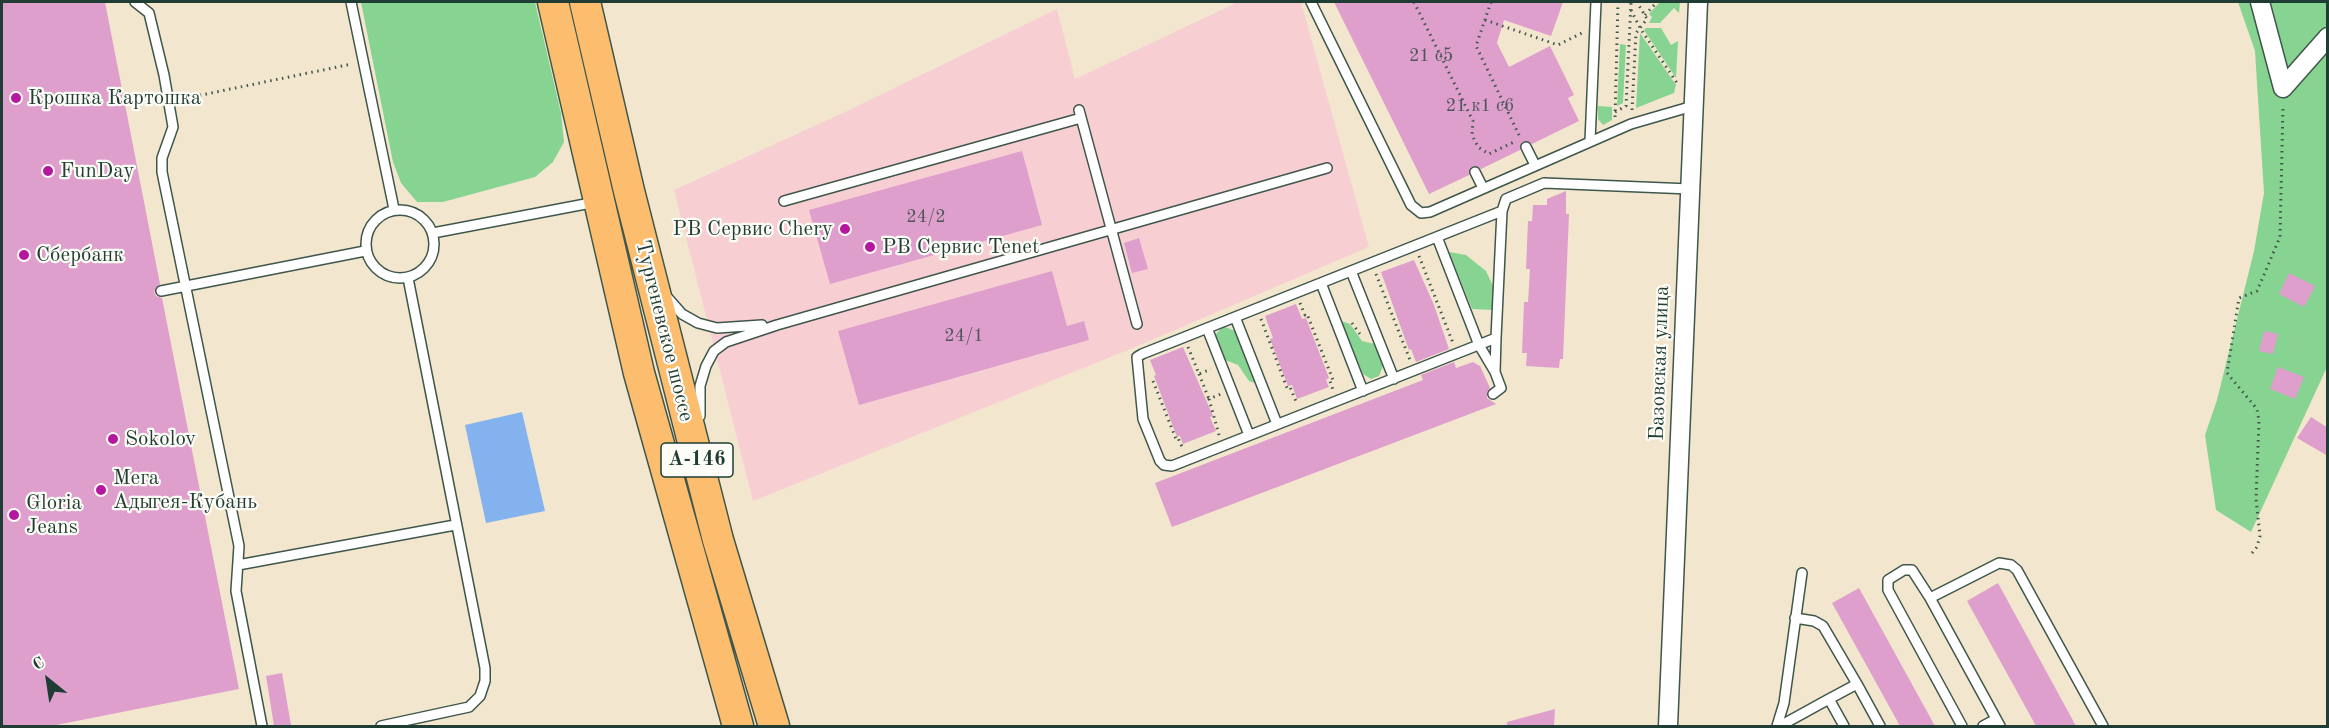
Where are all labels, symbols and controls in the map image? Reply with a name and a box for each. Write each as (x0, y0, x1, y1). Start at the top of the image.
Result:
house number: 21 с5 (1409, 45, 1453, 67)
place label: Крошка Картошка (28, 85, 201, 111)
marker: Крошка Картошка (9, 91, 23, 105)
house number: 21 к1 с6 (1446, 95, 1514, 117)
place label: FunDay (60, 158, 134, 184)
marker: FunDay (41, 164, 55, 178)
house number: 24/2 (906, 206, 946, 228)
place label: PB Сервис Chery (672, 216, 833, 242)
marker: PB Сервис Chery (838, 222, 852, 236)
place label: PB Сервис Tenet (882, 234, 1039, 260)
street label: Тургеневское шоссе (629, 238, 699, 424)
marker: PB Сервис Tenet (863, 240, 877, 254)
place label: Сбербанк (36, 242, 124, 268)
marker: Сбербанк (17, 248, 31, 262)
street label: Базовская улица (1645, 285, 1675, 441)
house number: 24/1 (944, 325, 984, 347)
place label: Sokolov (125, 426, 196, 452)
marker: Sokolov (106, 432, 120, 446)
road number: А-146 (661, 443, 733, 477)
place label: Мега Адыгея-Кубань (113, 465, 257, 515)
marker: Мега Адыгея-Кубань (94, 483, 108, 497)
place label: Gloria Jeans (26, 490, 82, 540)
marker: Gloria Jeans (7, 508, 21, 522)
north arrow (18, 650, 78, 710)
text: С (30, 655, 48, 674)

